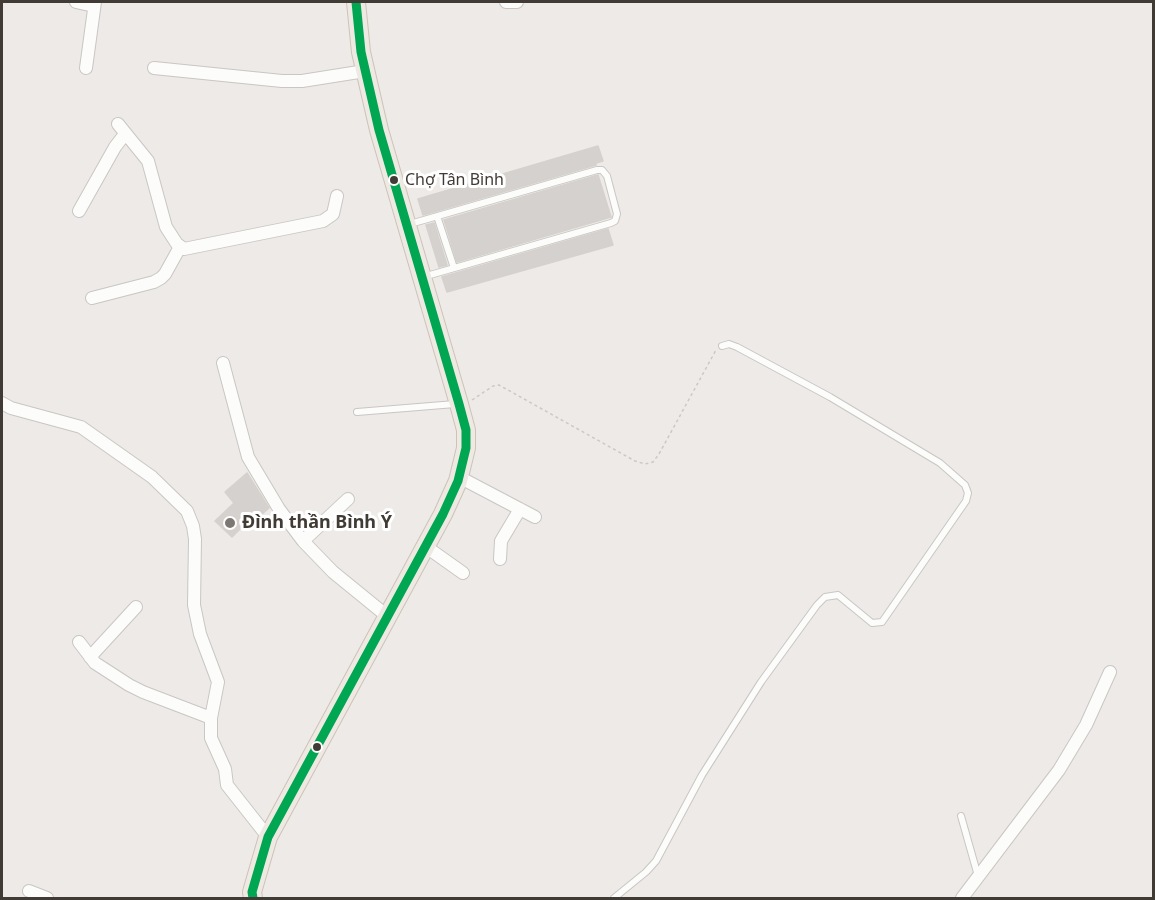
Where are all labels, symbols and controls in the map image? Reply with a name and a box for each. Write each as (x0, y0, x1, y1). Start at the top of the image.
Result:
place label: Chợ Tân Bình (405, 170, 504, 190)
marker: Chợ Tân Bình (388, 174, 400, 186)
place label: Đình thần Bình Ý (242, 512, 392, 534)
marker: Đình thần Bình Ý (223, 516, 237, 530)
unlabelled marker (311, 741, 323, 753)

